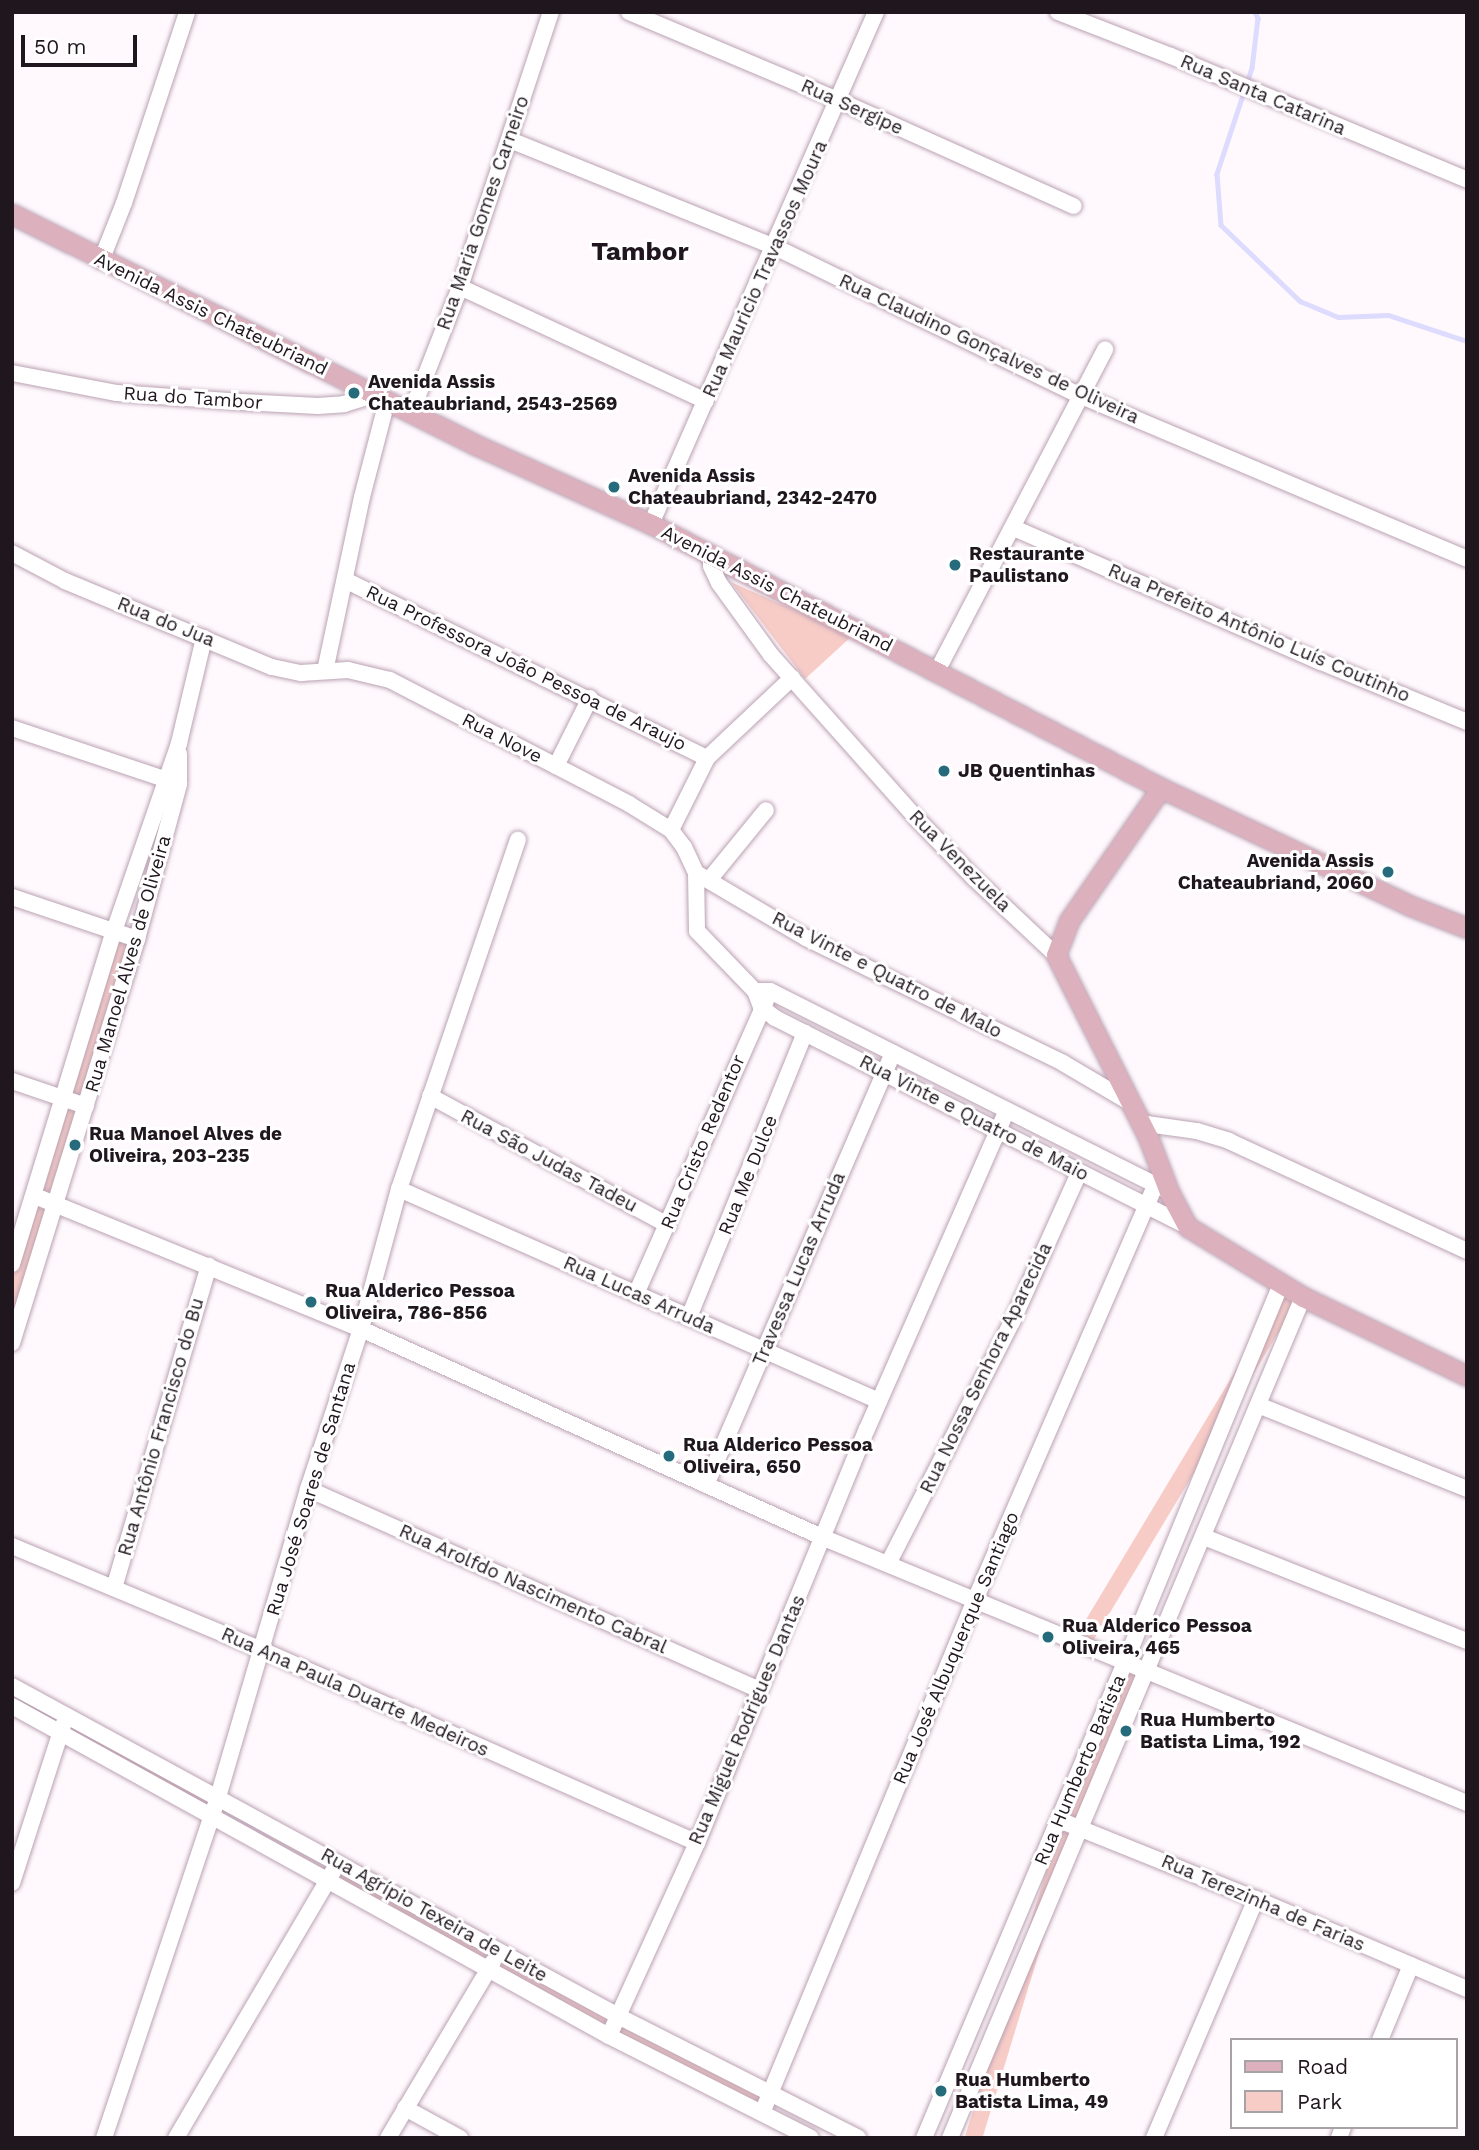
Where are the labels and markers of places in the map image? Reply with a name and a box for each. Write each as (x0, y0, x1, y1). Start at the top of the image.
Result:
place label: Avenida Assis Chateaubriand, 2543-2569 (368, 371, 618, 415)
marker: Avenida Assis Chateaubriand, 2543-2569 (346, 385, 362, 401)
place label: Avenida Assis Chateaubriand, 2342-2470 (628, 465, 877, 509)
marker: Avenida Assis Chateaubriand, 2342-2470 (606, 479, 622, 495)
place label: Restaurante Paulistano (969, 543, 1084, 587)
marker: Restaurante Paulistano (947, 557, 963, 573)
place label: JB Quentinhas (958, 760, 1095, 782)
marker: JB Quentinhas (936, 763, 952, 779)
place label: Avenida Assis Chateaubriand, 2060 (1178, 850, 1374, 894)
marker: Avenida Assis Chateaubriand, 2060 (1380, 864, 1396, 880)
place label: Rua Manoel Alves de Oliveira, 203-235 (89, 1123, 283, 1167)
marker: Rua Manoel Alves de Oliveira, 203-235 (67, 1137, 83, 1153)
place label: Rua Alderico Pessoa Oliveira, 786-856 (325, 1280, 515, 1324)
marker: Rua Alderico Pessoa Oliveira, 786-856 (303, 1294, 319, 1310)
place label: Rua Alderico Pessoa Oliveira, 650 (683, 1434, 873, 1478)
marker: Rua Alderico Pessoa Oliveira, 650 (661, 1448, 677, 1464)
place label: Rua Alderico Pessoa Oliveira, 465 (1062, 1615, 1252, 1659)
marker: Rua Alderico Pessoa Oliveira, 465 (1040, 1629, 1056, 1645)
place label: Rua Humberto Batista Lima, 192 (1140, 1709, 1301, 1753)
marker: Rua Humberto Batista Lima, 192 (1118, 1723, 1134, 1739)
place label: Rua Humberto Batista Lima, 49 (955, 2069, 1109, 2113)
marker: Rua Humberto Batista Lima, 49 (933, 2083, 949, 2099)

